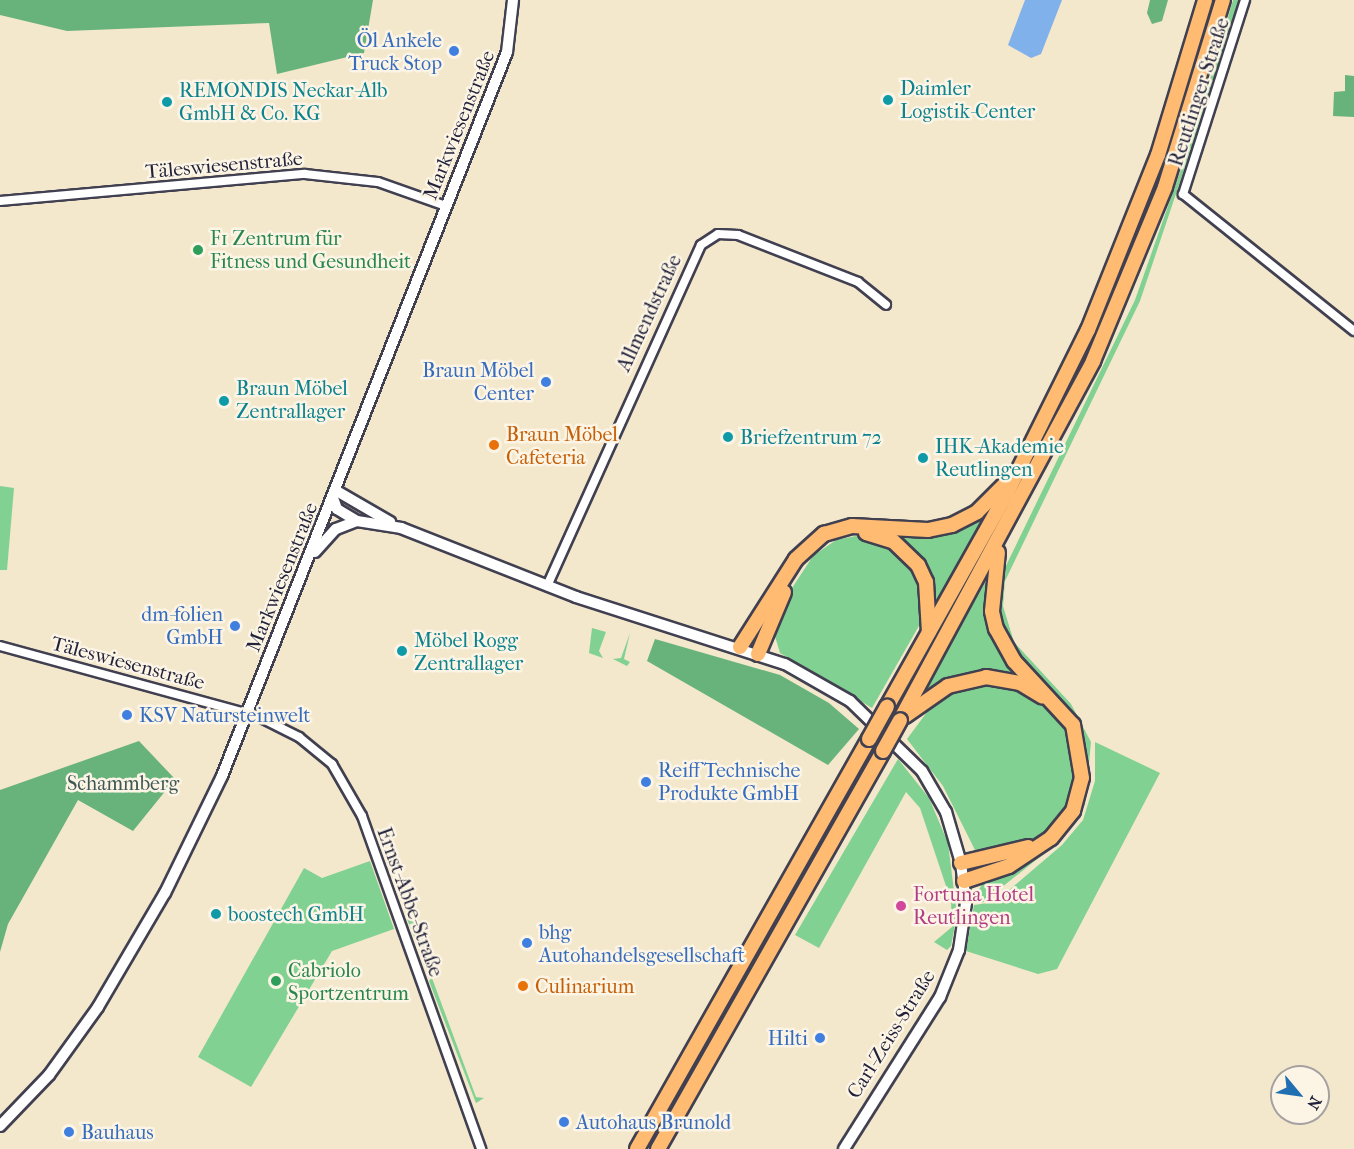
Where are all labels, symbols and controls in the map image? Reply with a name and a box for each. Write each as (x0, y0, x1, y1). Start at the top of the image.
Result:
street label: Reutlinger Straße (1164, 15, 1234, 169)
place label: Öl Ankele Truck Stop (348, 28, 442, 75)
marker: Öl Ankele Truck Stop (447, 44, 461, 58)
street label: Markwiesenstraße (418, 47, 500, 203)
place label: Daimler Logistik-Center (900, 77, 1035, 124)
place label: REMONDIS Neckar-Alb GmbH & Co. KG (179, 78, 387, 125)
marker: Daimler Logistik-Center (881, 93, 895, 107)
marker: REMONDIS Neckar-Alb GmbH & Co. KG (160, 95, 174, 109)
street label: Täleswiesenstraße (144, 146, 304, 184)
place label: F1 Zentrum für Fitness und Gesundheit (210, 226, 411, 273)
marker: F1 Zentrum für Fitness und Gesundheit (191, 243, 205, 257)
street label: Allmendstraße (611, 251, 687, 375)
place label: Braun Möbel Center (422, 358, 534, 405)
marker: Braun Möbel Center (539, 375, 553, 389)
place label: Braun Möbel Zentrallager (236, 377, 348, 424)
marker: Braun Möbel Zentrallager (217, 394, 231, 408)
place label: Braun Möbel Cafeteria (506, 422, 618, 469)
place label: Briefzentrum 72 (740, 425, 882, 449)
marker: Briefzentrum 72 (721, 430, 735, 444)
place label: IHK-Akademie Reutlingen (935, 434, 1064, 481)
marker: Braun Möbel Cafeteria (487, 438, 501, 452)
marker: IHK-Akademie Reutlingen (916, 451, 930, 465)
street label: Markwiesenstraße (241, 499, 323, 655)
place label: dm-folien GmbH (141, 602, 223, 649)
marker: dm-folien GmbH (228, 619, 242, 633)
place label: Möbel Rogg Zentrallager (414, 628, 523, 675)
street label: Täleswiesenstraße (49, 631, 207, 695)
marker: Möbel Rogg Zentrallager (395, 644, 409, 658)
place label: KSV Natursteinwelt (139, 703, 310, 727)
marker: KSV Natursteinwelt (120, 708, 134, 722)
place label: Reiff Technische Produkte GmbH (658, 759, 800, 806)
park label: Schammberg (67, 771, 179, 795)
marker: Reiff Technische Produkte GmbH (639, 775, 653, 789)
street label: Ernst-Abbe-Straße (372, 824, 448, 980)
place label: Fortuna Hotel Reutlingen (913, 882, 1034, 929)
marker: Fortuna Hotel Reutlingen (894, 899, 908, 913)
place label: boostech GmbH (228, 902, 364, 926)
marker: boostech GmbH (209, 907, 223, 921)
place label: bhg Autohandelsgesellschaft (539, 920, 745, 967)
marker: bhg Autohandelsgesellschaft (520, 936, 534, 950)
place label: Cabriolo Sportzentrum (288, 958, 409, 1005)
street label: Carl-Zeiss-Straße (842, 965, 940, 1103)
marker: Cabriolo Sportzentrum (269, 974, 283, 988)
place label: Culinarium (535, 974, 634, 998)
marker: Culinarium (516, 979, 530, 993)
place label: Hilti (768, 1026, 808, 1050)
marker: Hilti (813, 1031, 827, 1045)
north arrow (1270, 1065, 1330, 1125)
text: N (1303, 1093, 1326, 1113)
place label: Autohaus Brunold (576, 1110, 731, 1134)
marker: Autohaus Brunold (557, 1115, 571, 1129)
place label: Bauhaus (81, 1120, 154, 1144)
marker: Bauhaus (62, 1125, 76, 1139)

